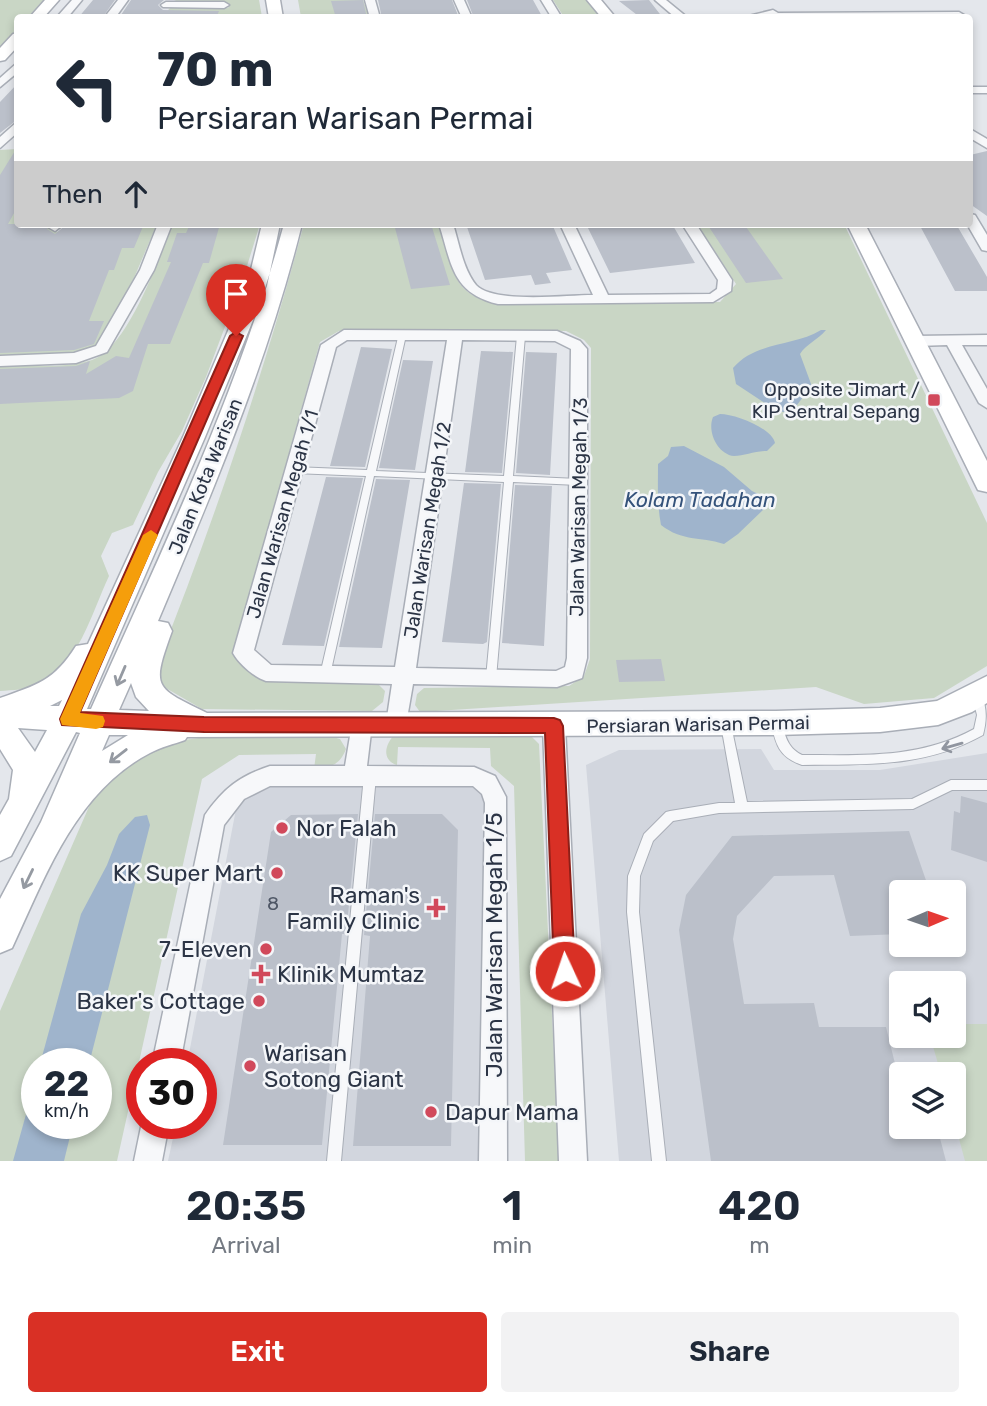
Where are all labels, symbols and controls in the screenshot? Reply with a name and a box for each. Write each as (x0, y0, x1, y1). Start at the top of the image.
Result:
text: 70 m (157, 40, 274, 98)
icon: left (42, 42, 133, 133)
text: Persiaran Warisan Permai (157, 99, 533, 137)
icon: ahead (117, 175, 155, 213)
text: Then (42, 179, 103, 210)
pin (206, 264, 266, 336)
icon: arrive (217, 275, 255, 313)
place label: Opposite Jimart / KIP Sentral Sepang (752, 378, 920, 423)
marker: Opposite Jimart / KIP Sentral Sepang (926, 392, 942, 408)
street label: Jalan Kota Warisan (164, 395, 247, 558)
street label: Jalan Warisan Megah 1/3 (565, 397, 592, 617)
street label: Jalan Warisan Megah 1/1 (242, 407, 323, 621)
street label: Jalan Warisan Megah 1/2 (399, 420, 456, 640)
water label: Kolam Tadahan (624, 487, 776, 512)
one-way arrow (114, 665, 127, 687)
street label: Persiaran Warisan Permai (586, 711, 810, 738)
one-way arrow (941, 740, 963, 753)
one-way arrow (108, 748, 127, 763)
street label: Jalan Warisan Megah 1/5 (480, 812, 508, 1078)
place label: Nor Falah (296, 814, 397, 842)
marker: Nor Falah (274, 820, 290, 836)
place label: KK Super Mart (113, 859, 263, 887)
marker: KK Super Mart (269, 865, 285, 881)
one-way arrow (21, 868, 34, 889)
north arrow (889, 880, 966, 957)
map controls (889, 880, 966, 1139)
place label: Raman's Family Clinic (287, 881, 420, 935)
house number: 8 (267, 892, 279, 915)
marker: Raman's Family Clinic (426, 898, 446, 918)
position arrow (528, 934, 602, 1008)
place label: 7-Eleven (159, 935, 252, 963)
marker: 7-Eleven (258, 941, 274, 957)
place label: Klinik Mumtaz (277, 960, 425, 988)
marker: Klinik Mumtaz (251, 964, 271, 984)
button: sound (889, 971, 966, 1048)
place label: Baker's Cottage (76, 987, 245, 1015)
marker: Baker's Cottage (251, 993, 267, 1009)
place label: Warisan Sotong Giant (264, 1039, 404, 1093)
speed limit sign: 30 (126, 1048, 217, 1139)
marker: Warisan Sotong Giant (242, 1058, 258, 1074)
button: layers (889, 1062, 966, 1139)
text: 22 (44, 1063, 89, 1105)
place label: Dapur Mama (445, 1098, 579, 1126)
text: km/h (44, 1100, 89, 1122)
marker: Dapur Mama (423, 1104, 439, 1120)
text: 20:35 (186, 1181, 306, 1231)
text: 1 (502, 1181, 522, 1231)
text: 420 (718, 1181, 801, 1231)
text: Arrival (212, 1231, 281, 1259)
text: min (492, 1231, 532, 1259)
text: m (749, 1231, 770, 1259)
button: Exit (28, 1312, 487, 1392)
button: Share (501, 1312, 959, 1392)

